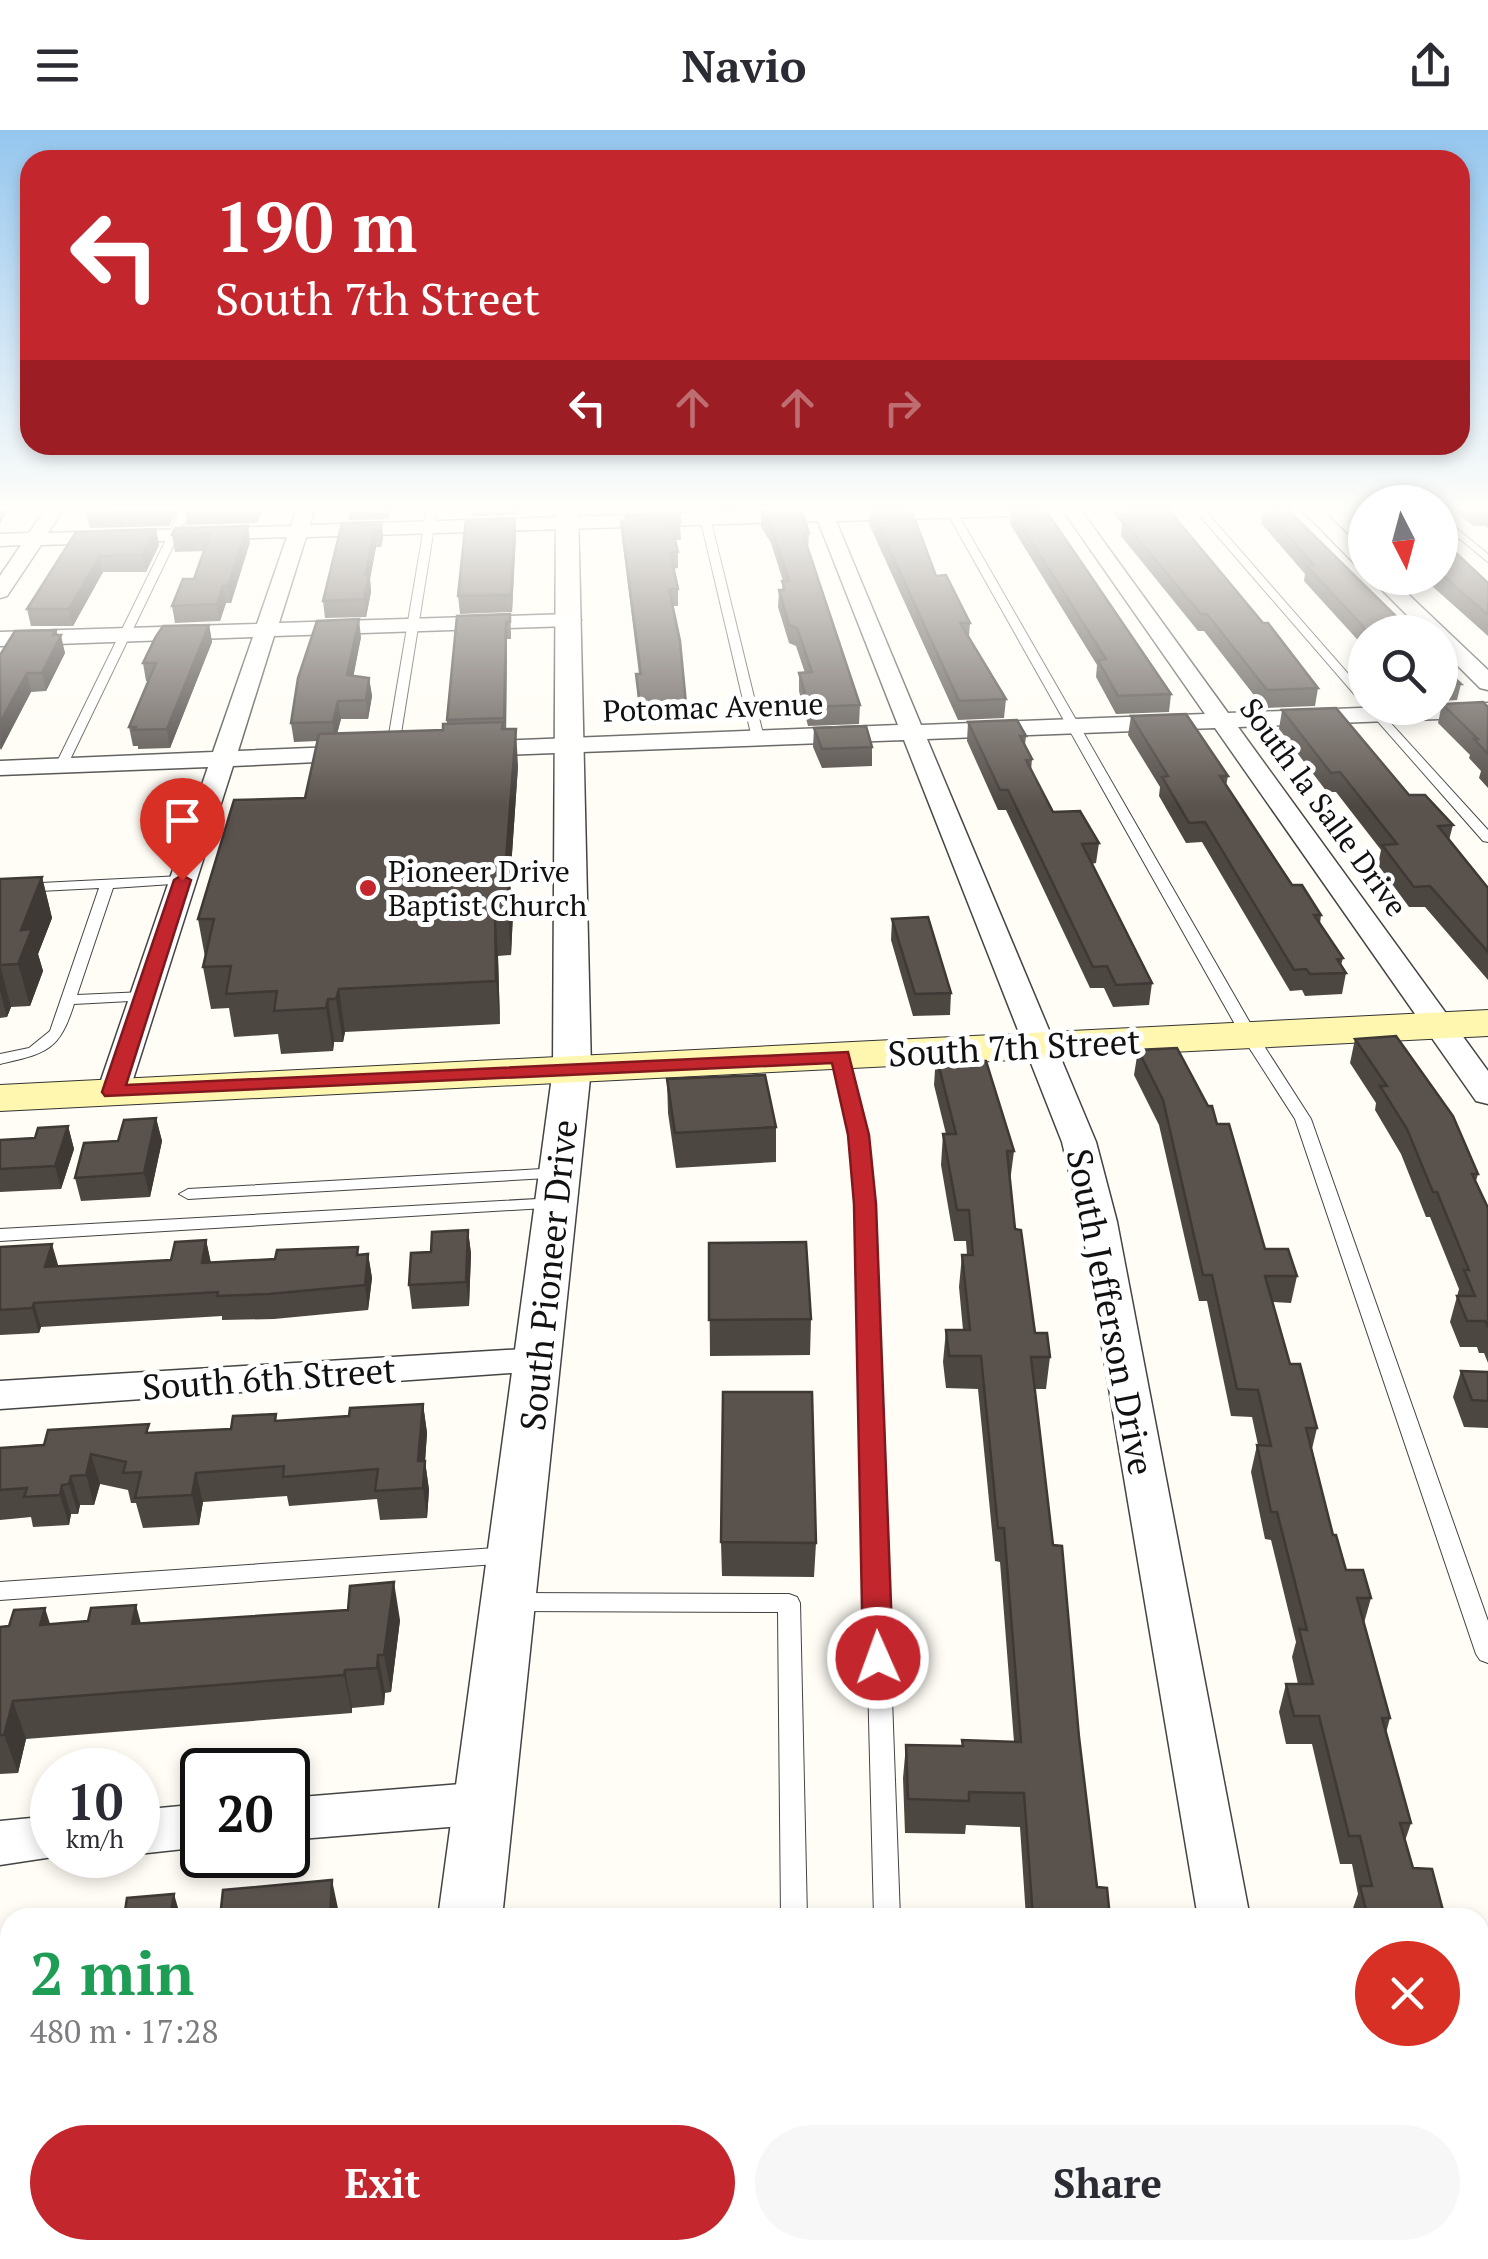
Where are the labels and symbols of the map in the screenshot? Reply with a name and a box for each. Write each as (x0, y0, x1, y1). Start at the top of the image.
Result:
north arrow (1348, 485, 1458, 595)
street label: Potomac Avenue (602, 683, 824, 731)
street label: South la Salle Drive (1231, 690, 1417, 924)
pin (140, 778, 225, 881)
place label: Pioneer Drive Baptist Church (388, 851, 587, 925)
marker: Pioneer Drive Baptist Church (357, 877, 379, 899)
street label: South 7th Street (887, 1017, 1141, 1077)
street label: South Pioneer Drive (509, 1117, 587, 1433)
street label: South Jefferson Drive (1057, 1145, 1165, 1479)
street label: South 6th Street (141, 1346, 397, 1410)
position arrow (826, 1606, 930, 1710)
speed limit sign: 20 (180, 1748, 310, 1878)

